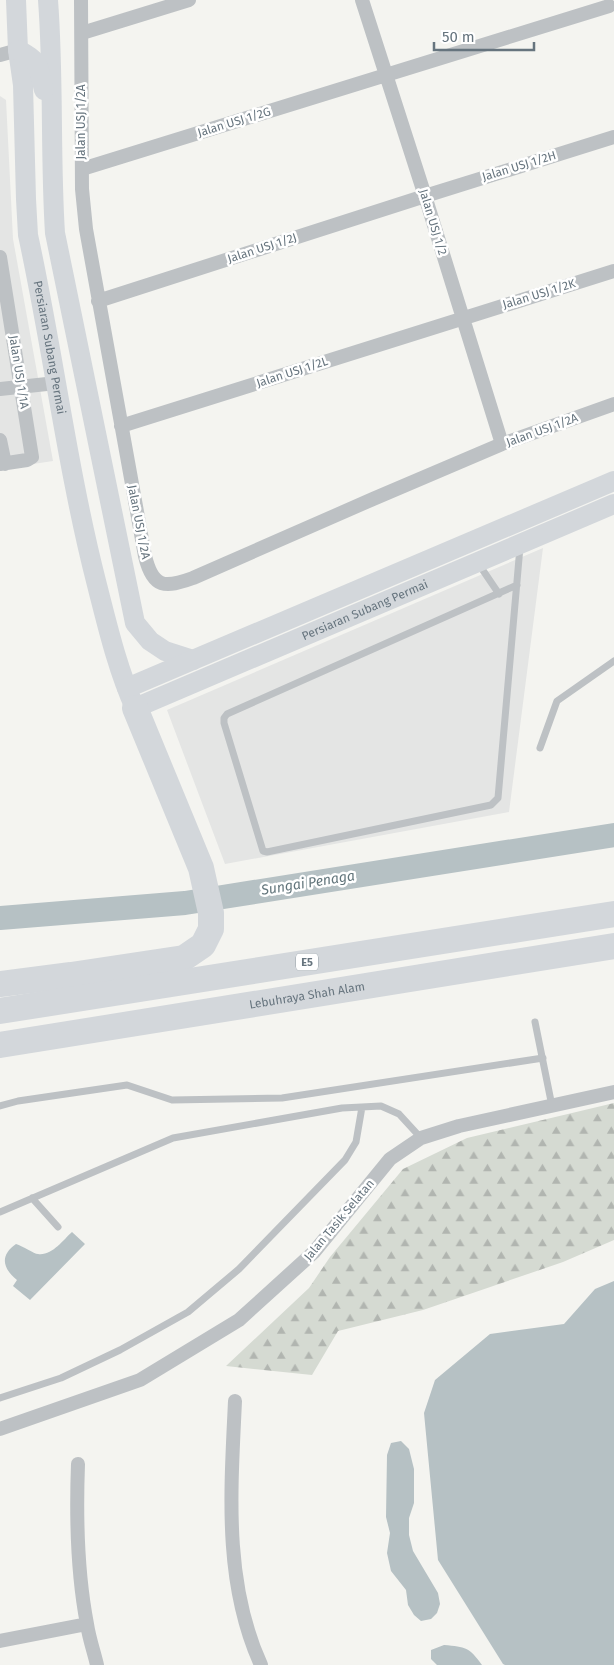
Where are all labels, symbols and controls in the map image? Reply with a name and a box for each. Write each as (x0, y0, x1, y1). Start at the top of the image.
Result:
scale bar (434, 20, 534, 52)
text: 50 m (442, 28, 475, 46)
street label: Jalan USJ 1/2A (74, 84, 88, 160)
street label: Jalan USJ 1/2G (196, 104, 272, 140)
street label: Jalan USJ 1/2H (480, 148, 558, 184)
street label: Jalan USJ 1/2 (416, 187, 450, 257)
street label: Jalan USJ 1/2J (226, 230, 298, 266)
street label: Jalan USJ 1/2K (501, 276, 578, 312)
street label: Persiaran Subang Permai (31, 279, 68, 415)
street label: Jalan USJ 1/1A (6, 334, 32, 410)
street label: Jalan USJ 1/2L (254, 354, 330, 390)
street label: Jalan USJ 1/2A (504, 411, 580, 449)
street label: Jalan USJ 1/2A (125, 484, 153, 560)
street label: Persiaran Subang Permai (300, 577, 430, 643)
water label: Sungai Penaga (259, 867, 356, 899)
road number: E5 (296, 954, 318, 970)
street label: Lebuhraya Shah Alam (248, 979, 366, 1012)
street label: Jalan Tasik Selatan (301, 1177, 377, 1263)

